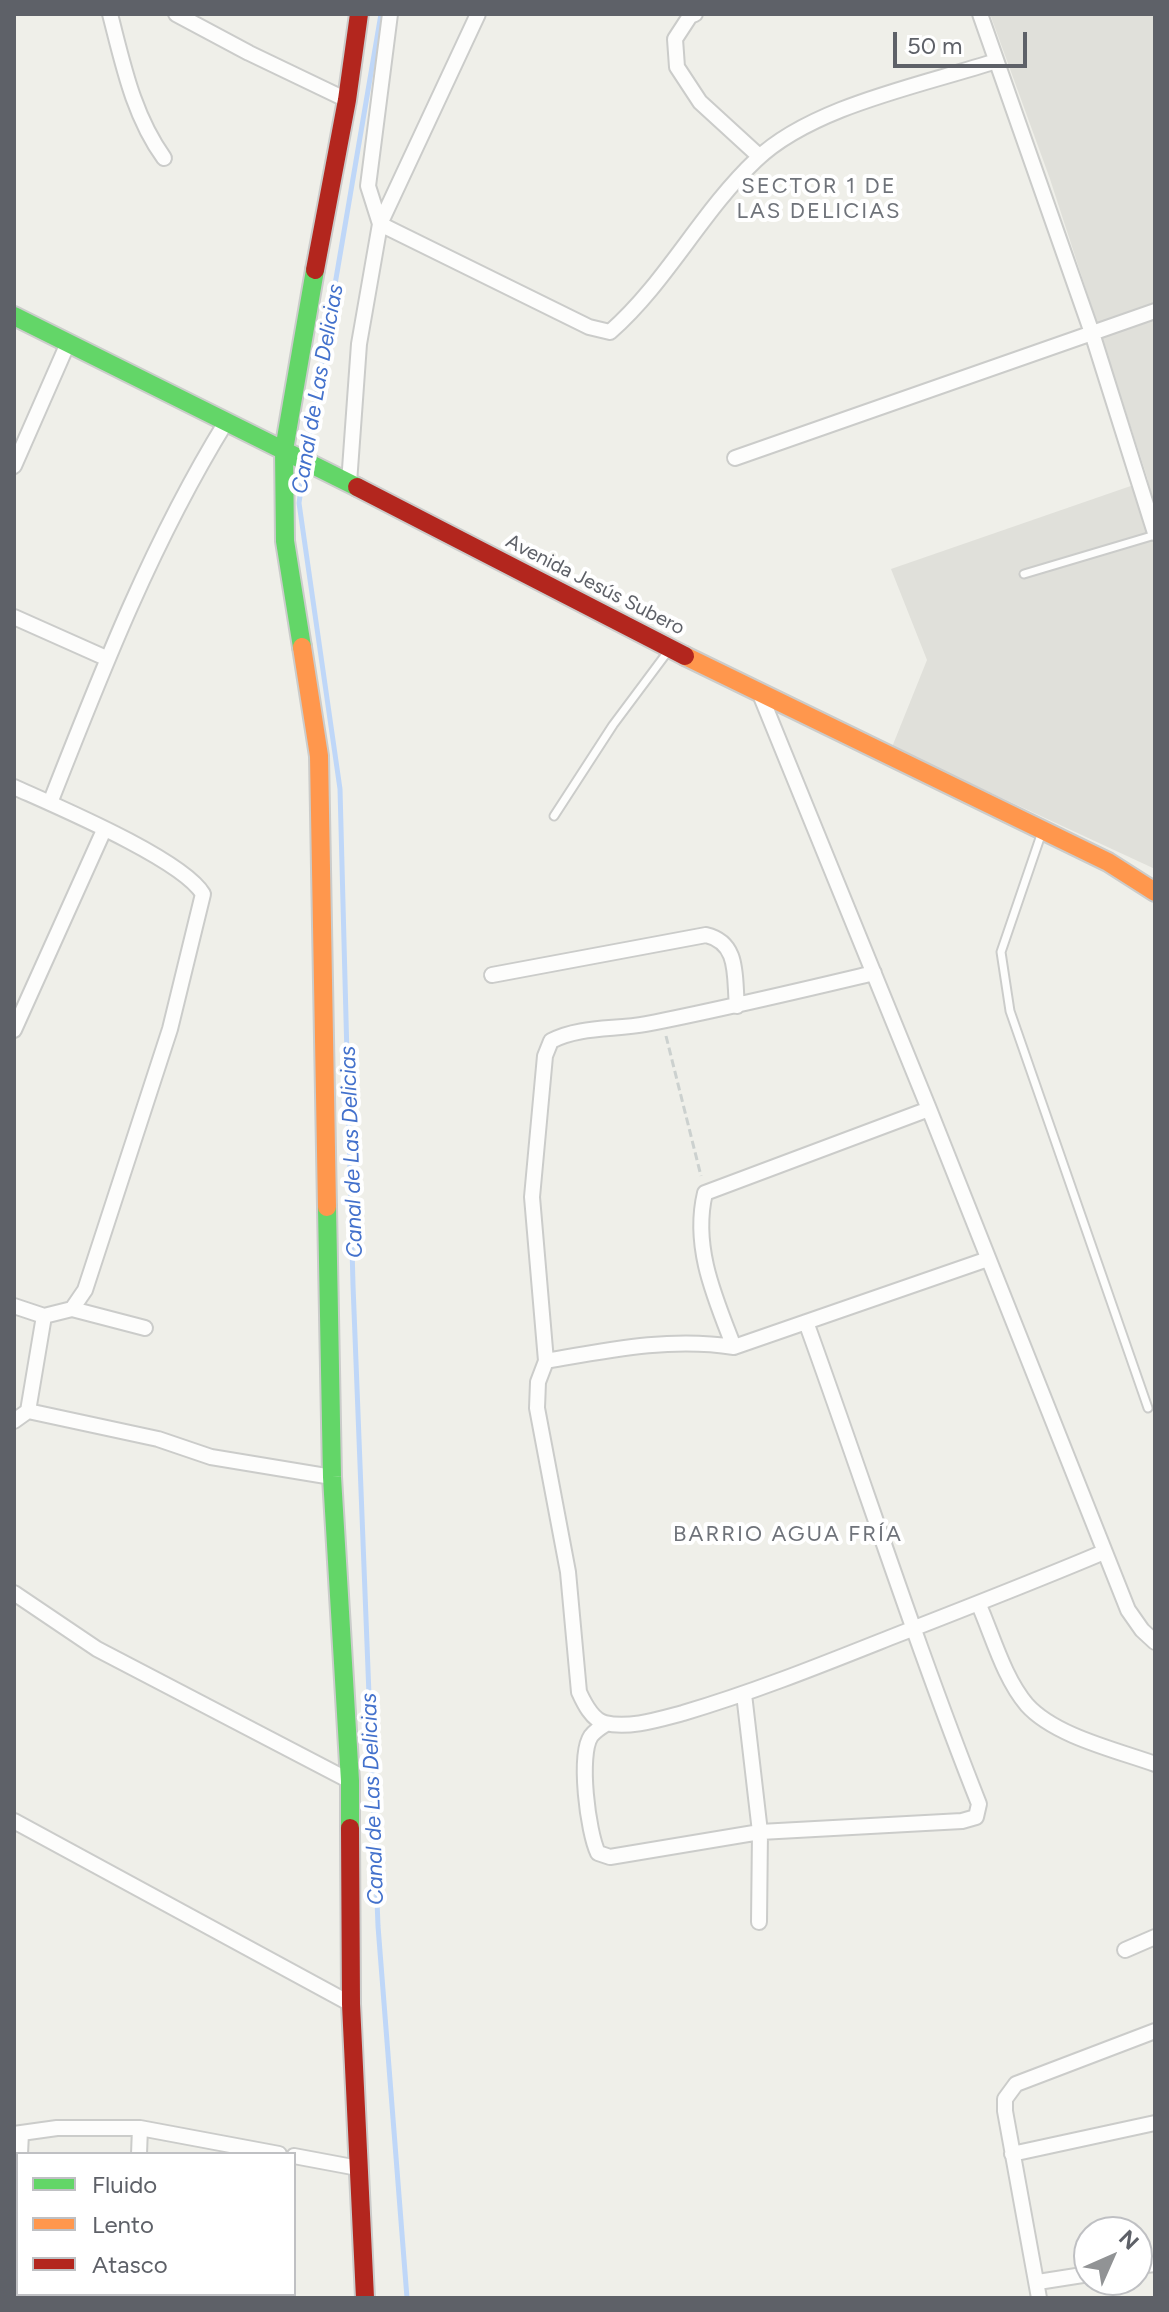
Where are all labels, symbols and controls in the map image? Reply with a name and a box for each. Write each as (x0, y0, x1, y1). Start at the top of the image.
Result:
scale bar (897, 16, 1031, 66)
text: 50 m (907, 31, 963, 60)
district label: SECTOR 1 DE LAS DELICIAS (736, 174, 902, 226)
water label: Canal de Las Delicias (287, 282, 349, 496)
street label: Avenida Jesús Subero (502, 529, 688, 641)
water label: Canal de Las Delicias (335, 1045, 369, 1259)
district label: BARRIO AGUA FRÍA (673, 1522, 903, 1548)
water label: Canal de Las Delicias (356, 1692, 390, 1906)
legend (16, 2152, 296, 2296)
text: Fluido (92, 2170, 157, 2199)
text: Lento (92, 2210, 154, 2239)
north arrow (1073, 2216, 1153, 2296)
text: N (1113, 2225, 1144, 2256)
text: Atasco (92, 2250, 168, 2279)

